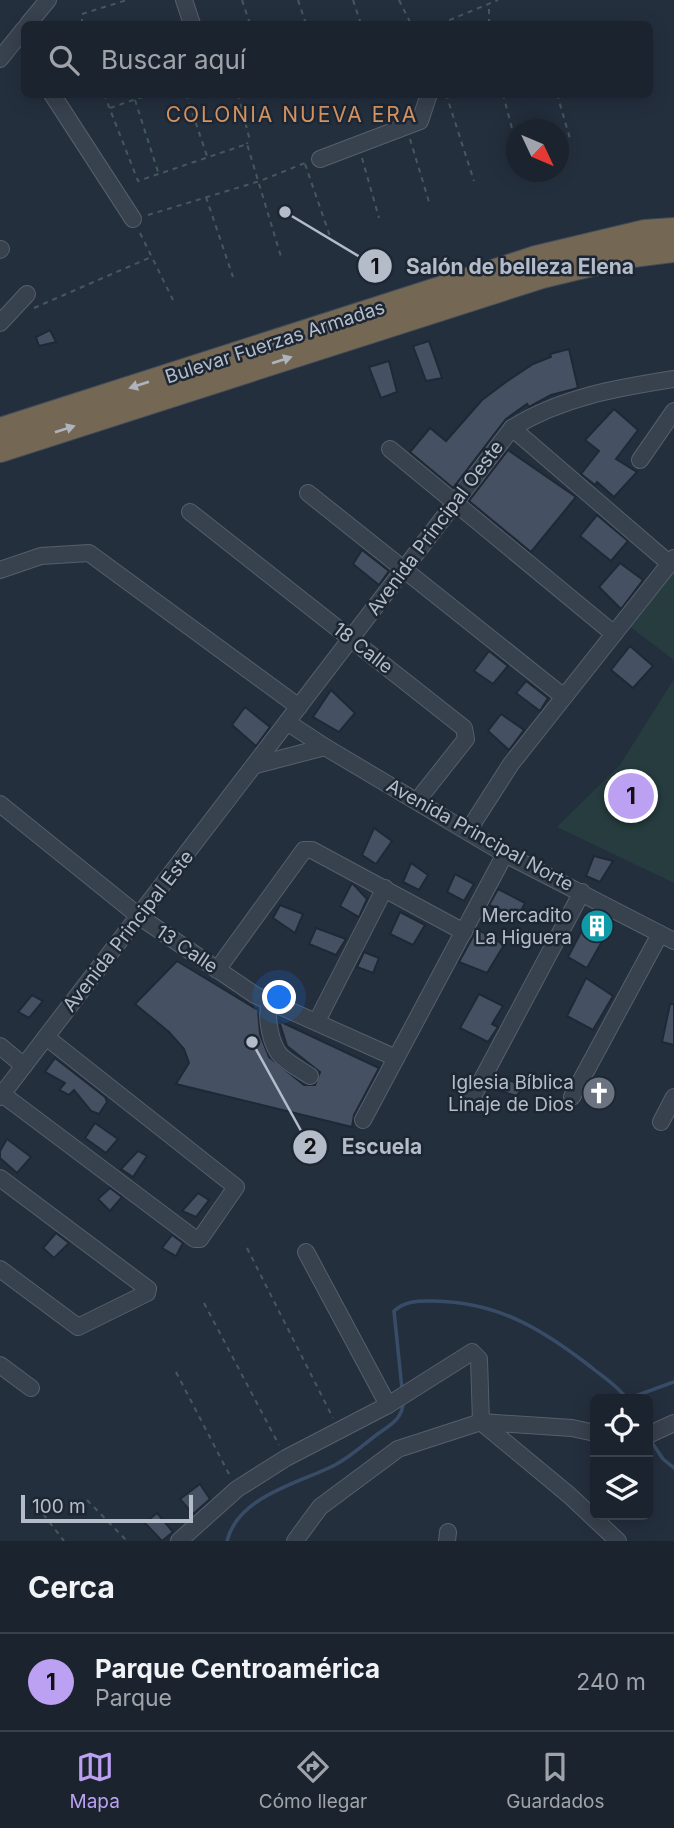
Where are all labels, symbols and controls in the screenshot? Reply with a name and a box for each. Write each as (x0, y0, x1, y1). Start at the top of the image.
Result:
search box (21, 21, 653, 98)
icon: search (45, 41, 83, 79)
text: Buscar aquí (101, 44, 246, 75)
district label: COLONIA NUEVA ERA (166, 102, 418, 127)
north arrow (506, 119, 569, 182)
callout: Salón de belleza Elena (357, 245, 648, 287)
text: 1 (370, 254, 380, 279)
text: Salón de belleza Elena (406, 254, 634, 279)
street label: Bulevar Fuerzas Armadas (162, 296, 388, 388)
one-way arrow (271, 354, 292, 364)
one-way arrow (128, 381, 149, 391)
one-way arrow (55, 423, 76, 434)
street label: Avenida Principal Oeste (362, 436, 508, 620)
street label: 18 Calle (328, 617, 398, 679)
pin: 1 (608, 770, 654, 822)
street label: Avenida Principal Norte (382, 774, 578, 896)
street label: Avenida Principal Este (58, 846, 198, 1016)
place label: Mercadito La Higuera (475, 904, 572, 949)
building icon: Mercadito La Higuera (578, 907, 616, 945)
street label: 13 Calle (152, 920, 222, 978)
your location (262, 980, 296, 1014)
place label: Iglesia Bíblica Linaje de Dios (448, 1071, 574, 1116)
church icon: Iglesia Bíblica Linaje de Dios (580, 1074, 618, 1112)
callout: Escuela (293, 1126, 436, 1168)
text: 2 (303, 1134, 317, 1159)
text: Escuela (342, 1134, 422, 1159)
map controls (590, 1394, 653, 1520)
button: locate (590, 1394, 653, 1457)
button: layers (590, 1457, 653, 1520)
scale bar (21, 1492, 192, 1524)
text: 100 m (32, 1495, 86, 1518)
text: Cerca (28, 1569, 115, 1605)
text: Parque Centroamérica (95, 1653, 380, 1684)
text: 1 (46, 1668, 56, 1696)
text: 240 m (576, 1668, 646, 1696)
text: Parque (95, 1684, 172, 1712)
tab: Mapa (69, 1748, 120, 1813)
tab: Cómo llegar (259, 1748, 367, 1813)
tab: Guardados (506, 1748, 604, 1813)

